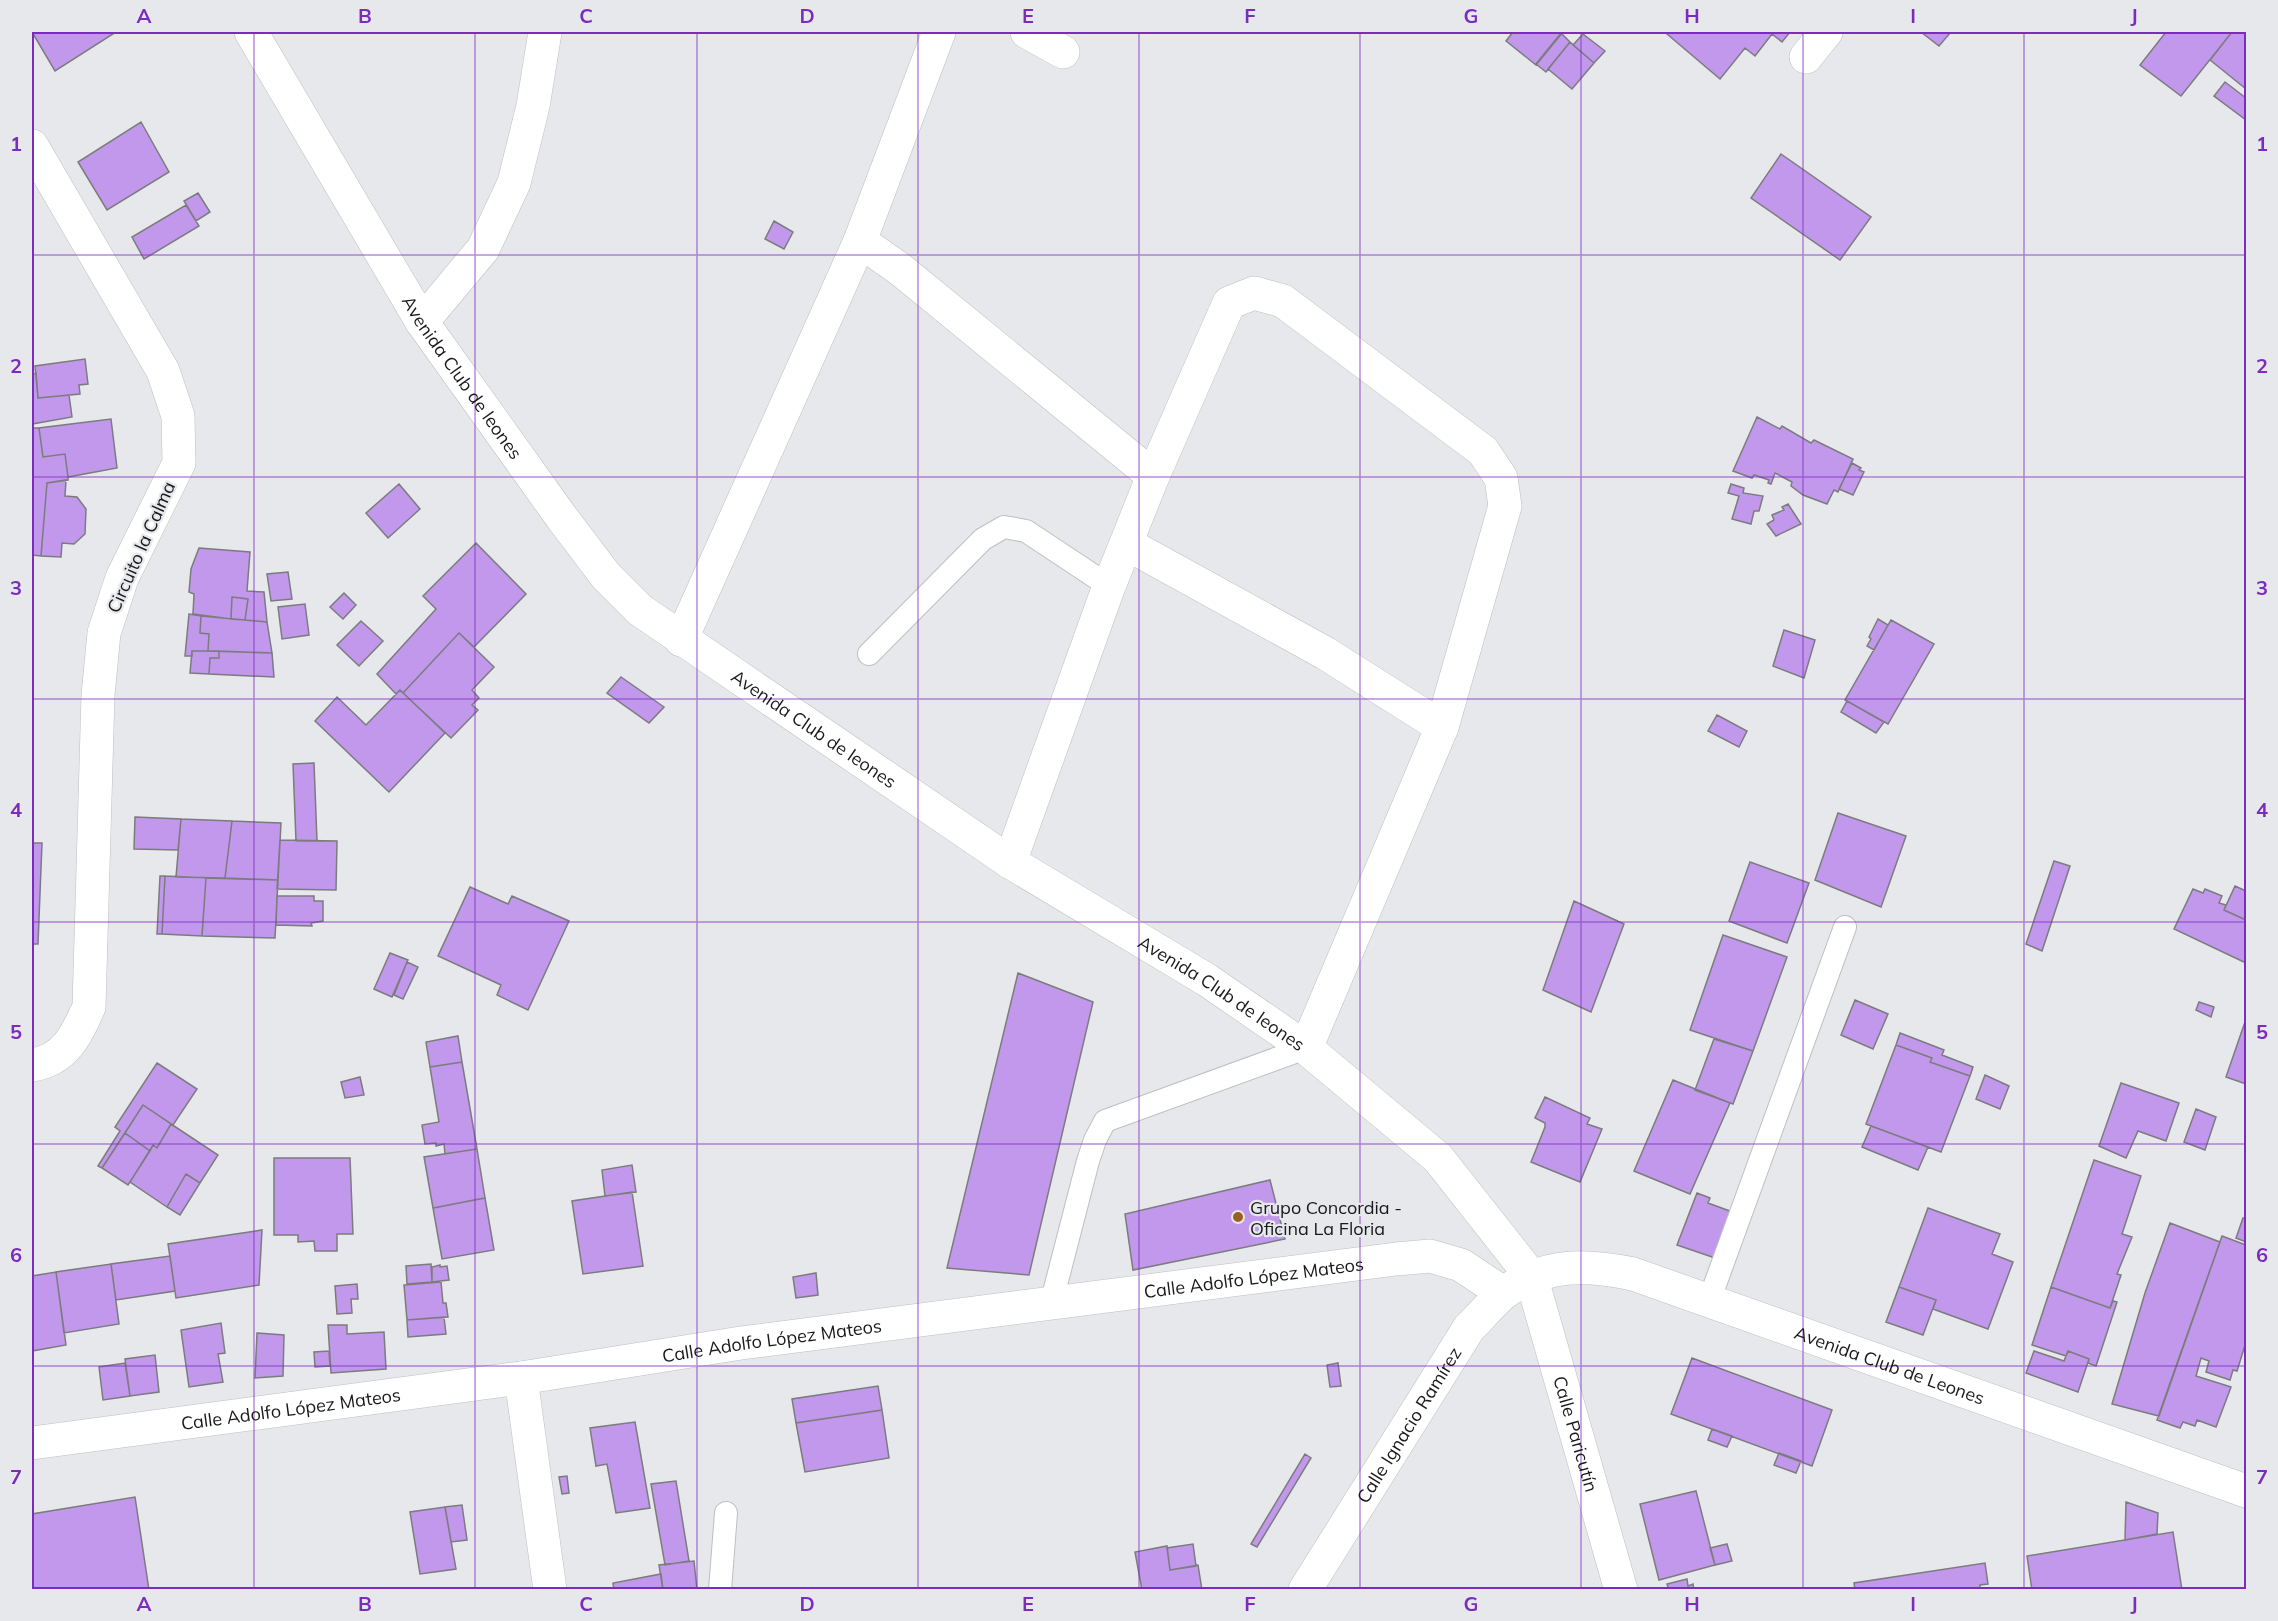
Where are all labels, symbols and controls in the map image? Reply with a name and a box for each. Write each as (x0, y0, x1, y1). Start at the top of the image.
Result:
text: A (137, 3, 152, 28)
text: B (358, 3, 372, 28)
text: C (579, 3, 593, 28)
text: D (799, 3, 815, 28)
text: E (1022, 3, 1034, 28)
text: F (1244, 3, 1256, 28)
text: G (1464, 3, 1478, 28)
text: H (1684, 3, 1700, 28)
text: I (1910, 3, 1916, 28)
text: J (2130, 3, 2138, 28)
text: 1 (10, 131, 22, 156)
text: 1 (2256, 131, 2268, 156)
street label: Avenida Club de leones (397, 291, 528, 464)
text: 2 (10, 353, 22, 378)
text: 2 (2256, 353, 2268, 378)
street label: Circuito la Calma (102, 478, 180, 616)
text: 3 (10, 575, 22, 600)
text: 3 (2256, 575, 2268, 600)
street label: Avenida Club de leones (727, 664, 901, 793)
text: 4 (10, 797, 22, 822)
text: 4 (2256, 797, 2268, 822)
street label: Avenida Club de leones (1134, 930, 1310, 1056)
text: 5 (10, 1019, 22, 1044)
text: 5 (2256, 1019, 2268, 1044)
place label: Grupo Concordia - Oficina La Floria (1250, 1196, 1402, 1240)
marker: Grupo Concordia - Oficina La Floria (1231, 1210, 1245, 1224)
text: 6 (10, 1242, 22, 1267)
text: 6 (2256, 1242, 2268, 1267)
street label: Calle Adolfo López Mateos (1142, 1252, 1365, 1303)
street label: Calle Adolfo López Mateos (660, 1314, 883, 1367)
street label: Avenida Club de Leones (1792, 1321, 1988, 1409)
street label: Calle Ignacio Ramírez (1351, 1342, 1466, 1507)
street label: Calle Paricutín (1549, 1373, 1604, 1494)
street label: Calle Adolfo López Mateos (179, 1383, 402, 1435)
text: 7 (10, 1464, 22, 1489)
text: 7 (2256, 1464, 2268, 1489)
text: A (137, 1591, 152, 1616)
text: B (358, 1591, 372, 1616)
text: C (579, 1591, 593, 1616)
text: D (799, 1591, 815, 1616)
text: E (1022, 1591, 1034, 1616)
text: F (1244, 1591, 1256, 1616)
text: G (1464, 1591, 1478, 1616)
text: H (1684, 1591, 1700, 1616)
text: I (1910, 1591, 1916, 1616)
text: J (2130, 1591, 2138, 1616)

